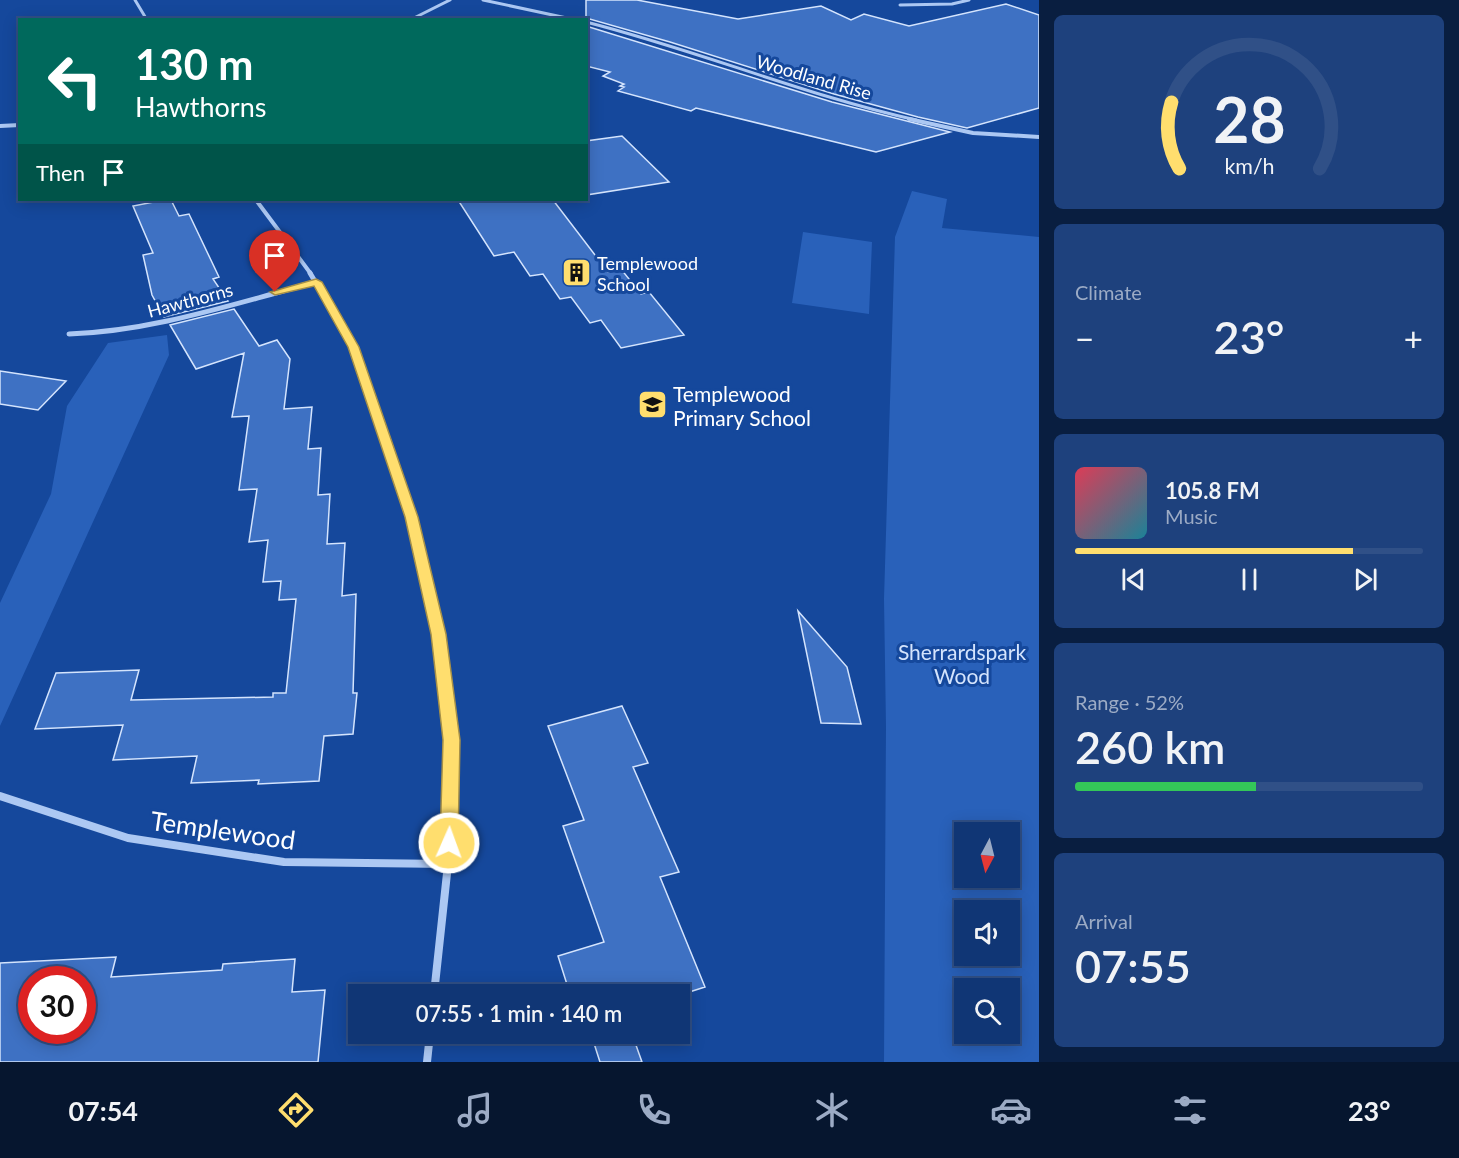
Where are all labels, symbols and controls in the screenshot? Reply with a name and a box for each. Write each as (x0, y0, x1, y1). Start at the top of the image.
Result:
text: 130 m (135, 39, 253, 89)
icon: left (36, 42, 114, 120)
street label: Woodland Rise (754, 50, 874, 104)
text: 28 (1213, 81, 1285, 156)
text: Hawthorns (135, 90, 266, 123)
text: km/h (1224, 154, 1274, 180)
icon: arrive (97, 156, 130, 189)
text: Then (36, 159, 85, 186)
pin (249, 230, 300, 292)
icon: arrive (258, 239, 291, 272)
place label: Templewood School (597, 252, 698, 295)
building icon: Templewood School (560, 257, 592, 289)
street label: Hawthorns (145, 278, 235, 322)
text: Climate (1075, 280, 1142, 304)
text: 23° (1214, 310, 1284, 364)
text: − (1075, 318, 1094, 358)
text: + (1404, 318, 1423, 358)
place label: Templewood Primary School (673, 381, 811, 430)
school or university icon: Templewood Primary School (636, 389, 668, 421)
text: 105.8 FM (1165, 477, 1260, 504)
text: Music (1165, 504, 1218, 528)
icon: previous (1117, 563, 1150, 596)
icon: pause (1233, 563, 1266, 596)
icon: next (1349, 563, 1382, 596)
park label: Sherrardspark Wood (898, 639, 1026, 688)
text: Range · 52% (1075, 690, 1184, 714)
text: 260 km (1075, 720, 1225, 774)
street label: Templewood (149, 804, 297, 856)
position arrow (417, 811, 481, 875)
north arrow (954, 822, 1020, 888)
map controls (954, 822, 1020, 1044)
button: sound (954, 900, 1020, 966)
text: Arrival (1075, 909, 1133, 933)
text: 07:55 (1075, 939, 1191, 993)
speed limit sign: 30 (18, 966, 96, 1044)
button: search (954, 978, 1020, 1044)
text: 07:55 · 1 min · 140 m (416, 1000, 622, 1027)
icon: directions (275, 1089, 317, 1131)
icon: music (454, 1089, 496, 1131)
icon: phone (633, 1089, 675, 1131)
icon: climate (811, 1089, 853, 1131)
icon: car (990, 1089, 1032, 1131)
icon: filters (1169, 1089, 1211, 1131)
text: 07:54 (68, 1094, 138, 1127)
text: 23° (1348, 1094, 1390, 1127)

